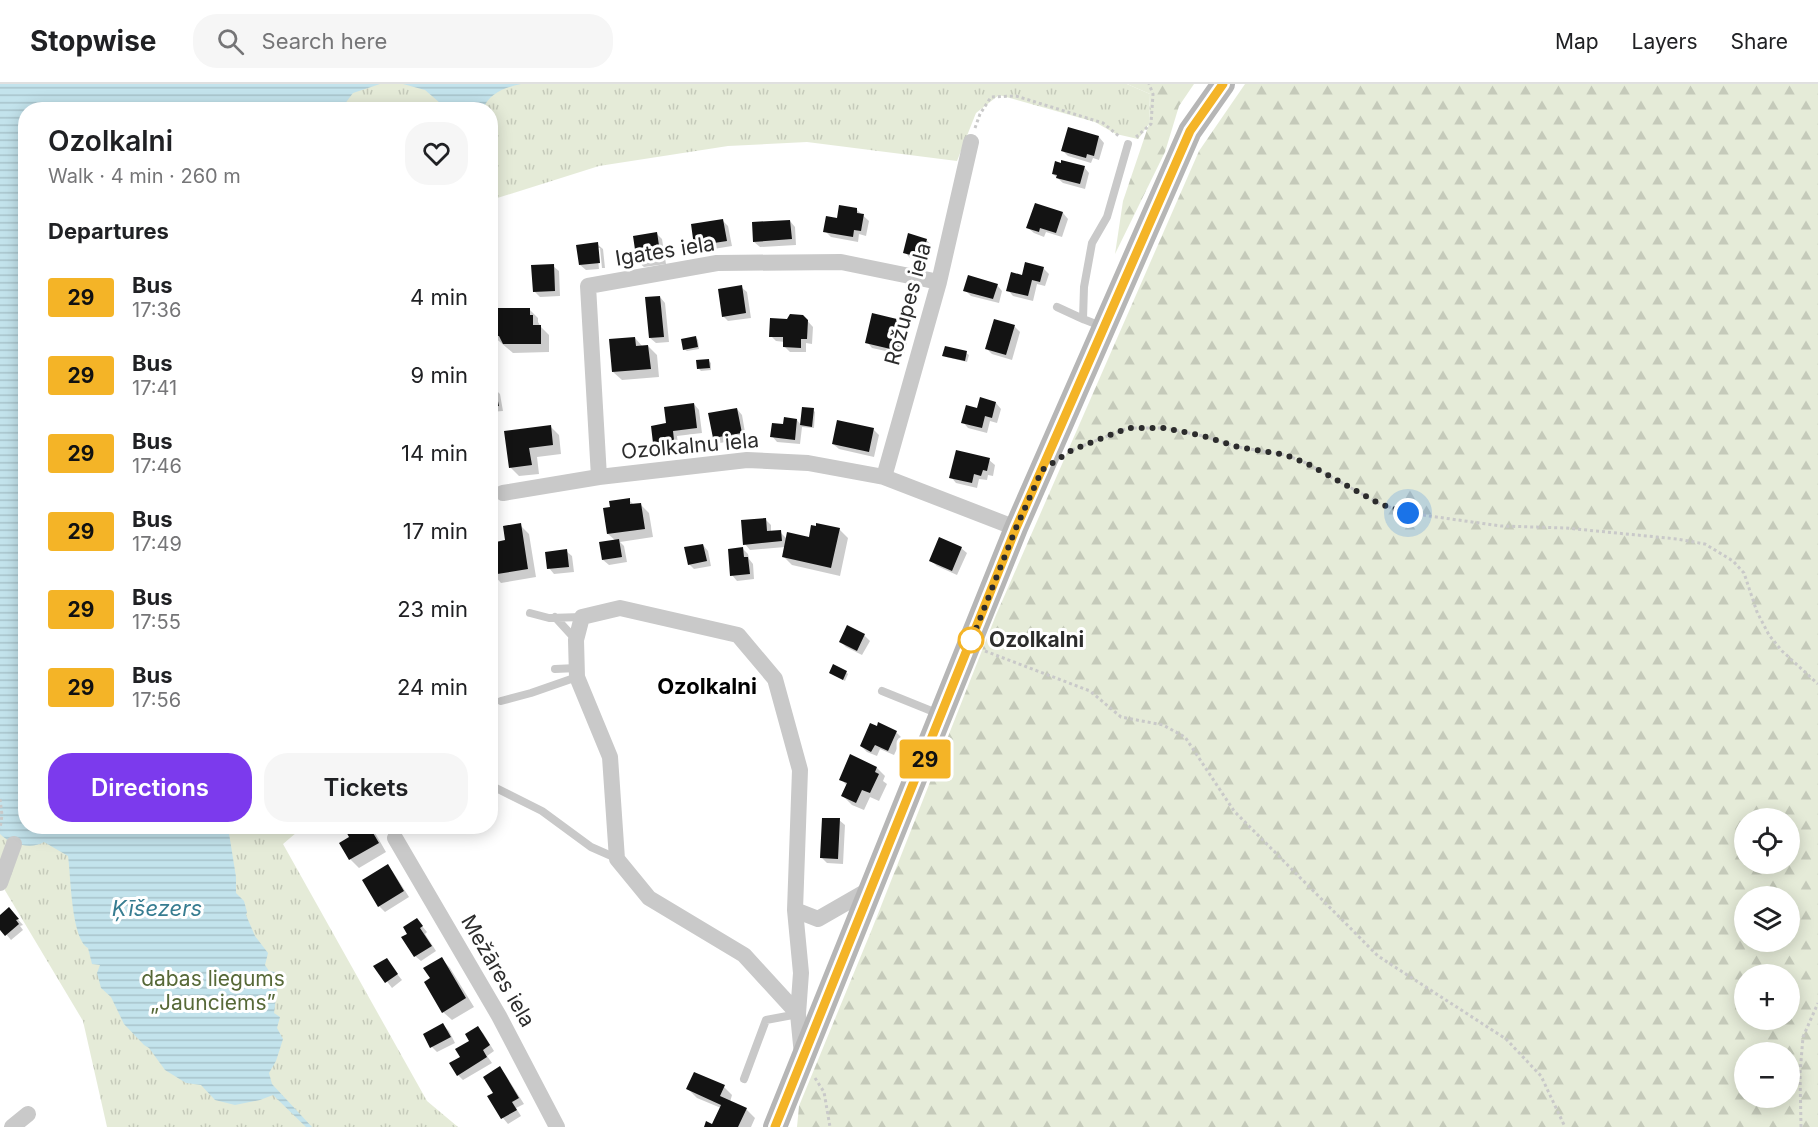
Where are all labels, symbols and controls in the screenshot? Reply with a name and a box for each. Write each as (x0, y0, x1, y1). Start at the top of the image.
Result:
search box (193, 14, 613, 68)
text: Stopwise (30, 24, 157, 58)
icon: search (214, 25, 247, 58)
text: Search here (262, 28, 387, 54)
text: Map (1555, 29, 1599, 54)
text: Layers (1632, 29, 1698, 54)
text: Share (1731, 29, 1788, 54)
button: heart (405, 122, 468, 185)
text: Ozolkalni (48, 124, 173, 158)
text: Walk · 4 min · 260 m (48, 164, 241, 188)
text: Departures (48, 218, 169, 244)
street label: Igates iela (613, 230, 716, 271)
street label: Rožupes iela (879, 240, 936, 368)
text: Bus (132, 272, 173, 298)
text: 4 min (410, 284, 468, 310)
text: 29 (68, 285, 94, 310)
text: 17:36 (132, 298, 181, 322)
text: Bus (132, 350, 173, 376)
text: 9 min (411, 362, 468, 388)
text: 29 (68, 363, 94, 388)
text: 17:41 (132, 376, 177, 400)
street label: Ozolkalnu iela (620, 427, 760, 464)
text: Bus (132, 428, 173, 454)
text: 14 min (401, 440, 468, 466)
text: 29 (68, 441, 94, 466)
text: 17:46 (132, 454, 182, 478)
your location (1393, 498, 1423, 528)
text: Bus (132, 506, 173, 532)
text: 17 min (403, 518, 468, 544)
text: 29 (68, 519, 94, 544)
text: 17:49 (132, 532, 182, 556)
text: Bus (132, 584, 173, 610)
text: 23 min (397, 596, 468, 622)
text: 29 (68, 597, 94, 622)
text: 17:55 (132, 610, 181, 634)
marker: Ozolkalni (958, 627, 984, 653)
place label: Ozolkalni (989, 627, 1084, 652)
text: Bus (132, 662, 173, 688)
district label: Ozolkalni (657, 673, 757, 699)
text: 24 min (397, 674, 468, 700)
text: 29 (68, 675, 94, 700)
text: 17:56 (132, 688, 181, 712)
line badge: 29 (898, 740, 952, 778)
text: 29 (912, 747, 938, 772)
button: Directions (48, 753, 252, 822)
button: Tickets (264, 753, 468, 822)
map controls (1734, 808, 1800, 1108)
button: locate (1734, 808, 1800, 874)
button: layers (1734, 886, 1800, 952)
water label: Ķīšezers (112, 895, 202, 922)
street label: Mežāres iela (456, 910, 541, 1031)
button: + (1734, 964, 1800, 1030)
park label: dabas liegums „Jaunciems” (141, 966, 285, 1015)
button: − (1734, 1042, 1800, 1108)

